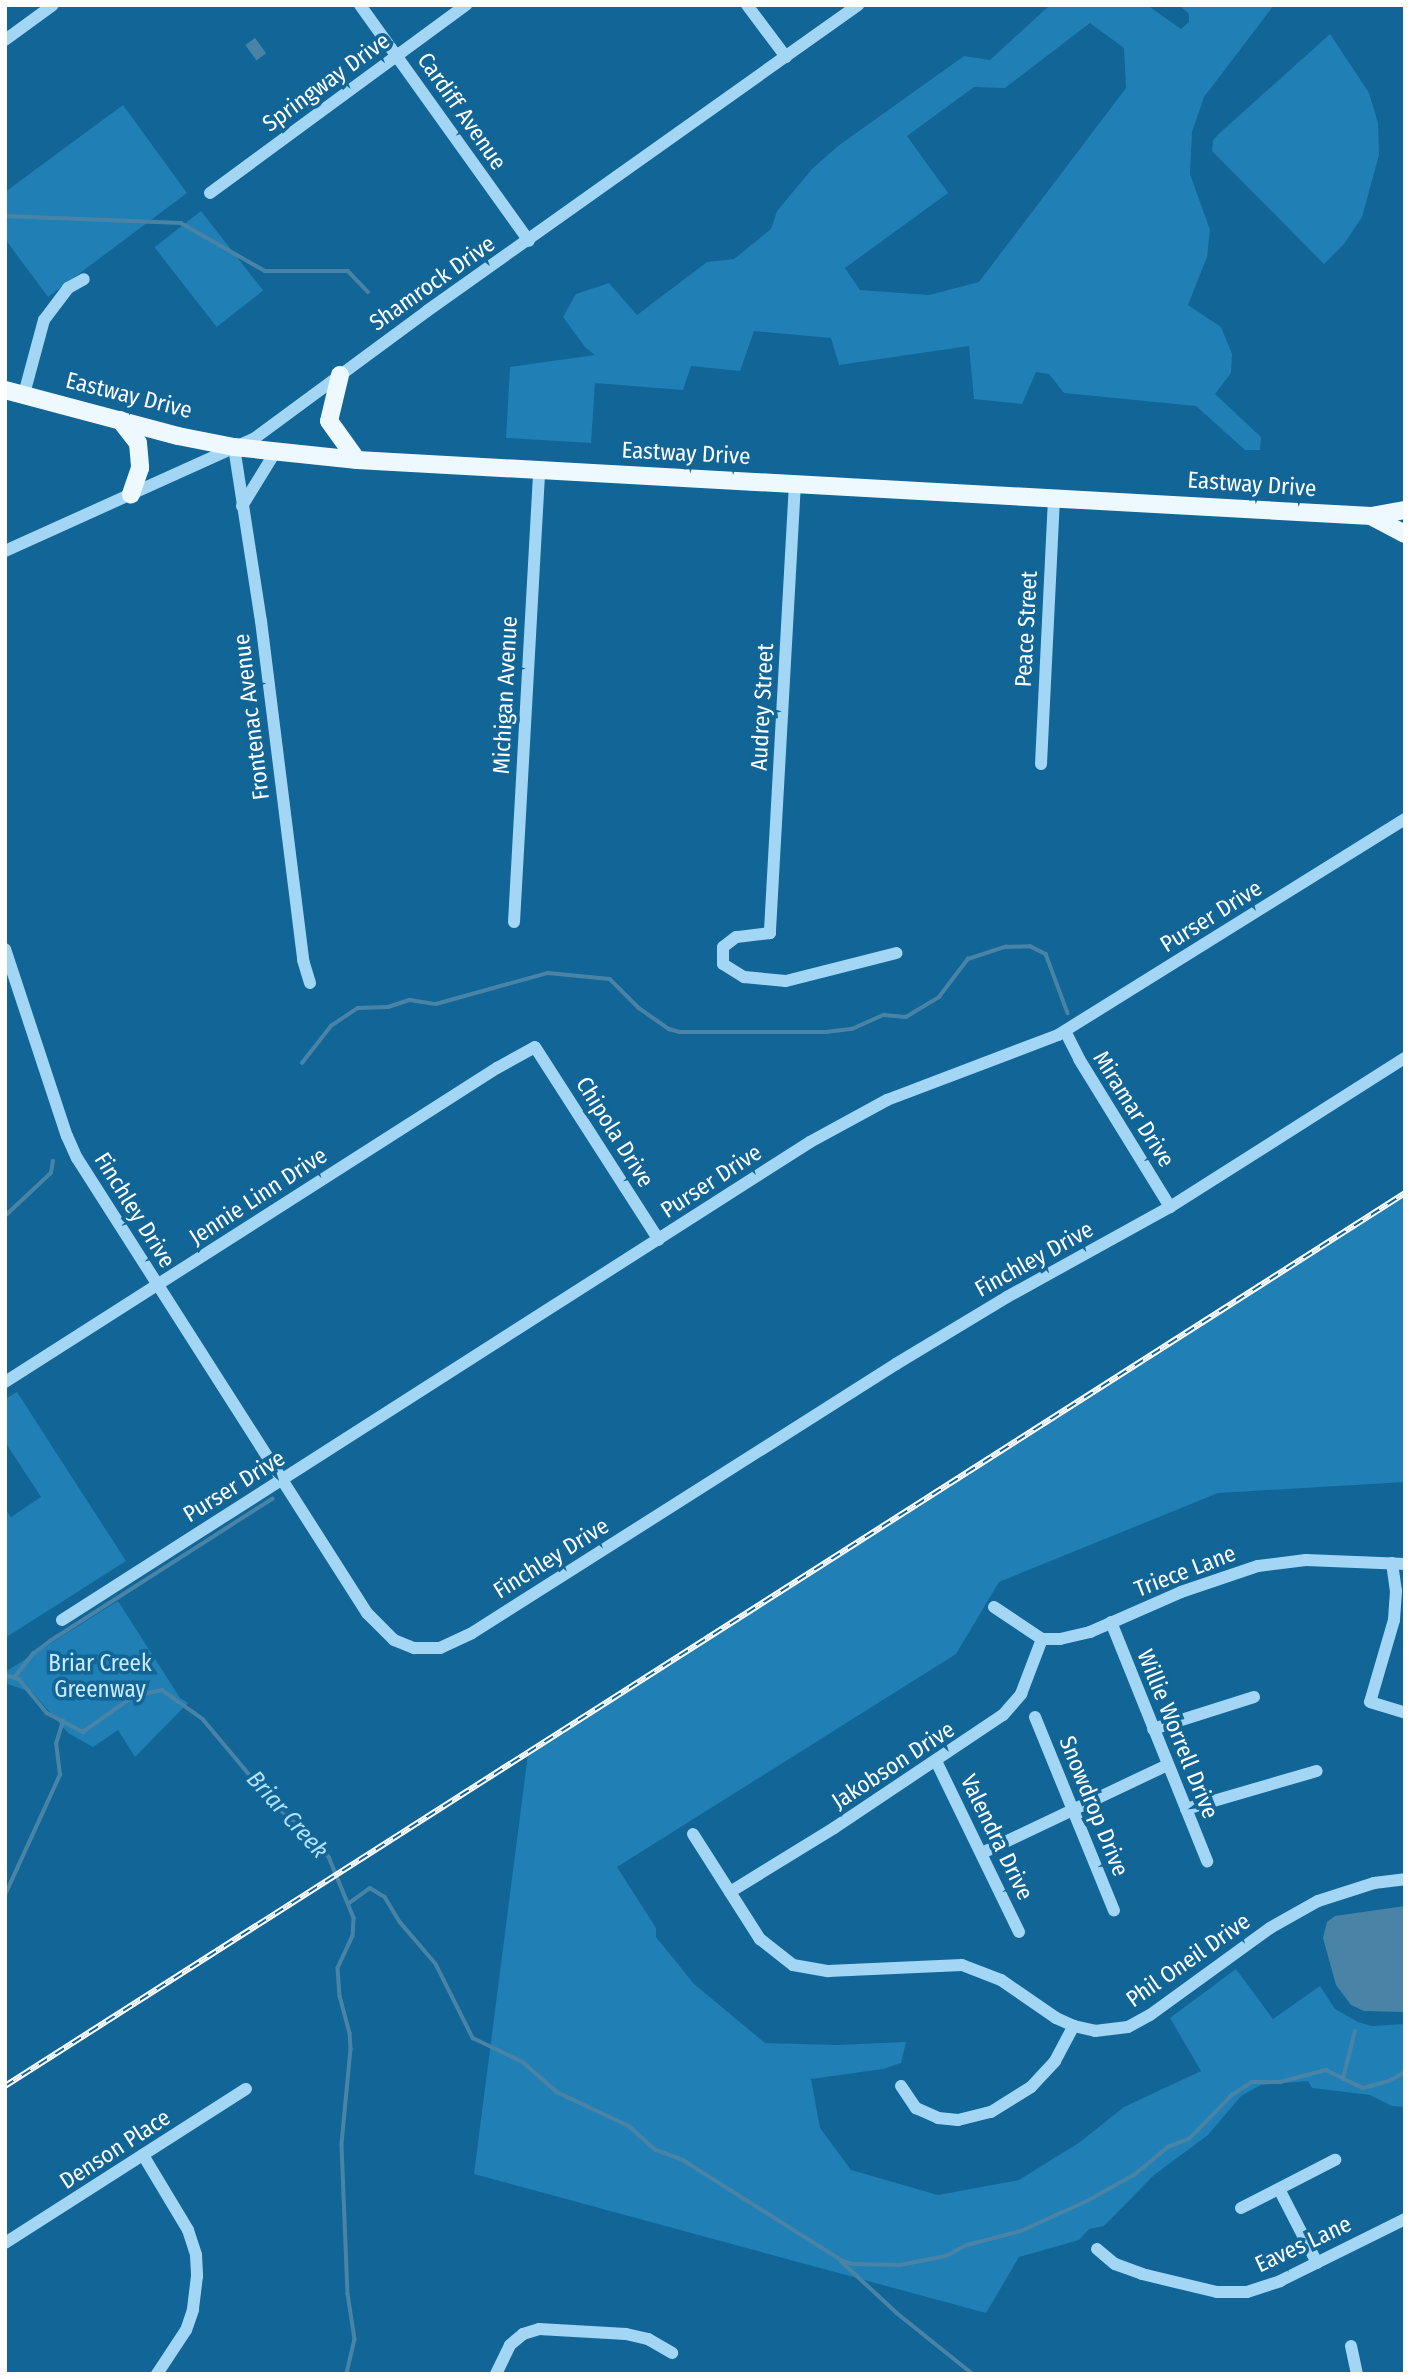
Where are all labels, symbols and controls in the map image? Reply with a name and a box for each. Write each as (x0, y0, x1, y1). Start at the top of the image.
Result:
street label: Springway Drive (257, 27, 395, 137)
street label: Cardiff Avenue (411, 47, 513, 175)
street label: Shamrock Drive (364, 230, 500, 336)
street label: Eastway Drive (63, 366, 195, 424)
street label: Eastway Drive (621, 436, 751, 470)
street label: Eastway Drive (1187, 466, 1317, 502)
street label: Peace Street (1009, 570, 1043, 688)
street label: Michigan Avenue (487, 615, 523, 775)
street label: Frontenac Avenue (227, 632, 275, 802)
street label: Audrey Street (745, 643, 779, 771)
street label: Purser Drive (1155, 874, 1267, 958)
street label: Miramar Drive (1087, 1046, 1181, 1172)
street label: Chipola Drive (570, 1072, 660, 1192)
street label: Purser Drive (655, 1138, 767, 1224)
street label: Jennie Linn Drive (184, 1141, 332, 1251)
street label: Finchley Drive (89, 1147, 181, 1273)
street label: Finchley Drive (970, 1215, 1098, 1303)
street label: Purser Drive (178, 1444, 290, 1528)
street label: Finchley Drive (488, 1512, 614, 1604)
street label: Triece Lane (1131, 1539, 1239, 1603)
street label: Willie Worrell Drive (1132, 1645, 1224, 1823)
park label: Briar Creek Greenway (48, 1649, 152, 1703)
street label: Jakobson Drive (827, 1715, 959, 1815)
street label: Snowdrop Drive (1053, 1732, 1135, 1880)
water label: Briar Creek (240, 1765, 334, 1865)
street label: Valendra Drive (955, 1770, 1039, 1904)
street label: Phil Oneil Drive (1121, 1907, 1255, 2013)
street label: Denson Place (55, 2103, 175, 2195)
street label: Eaves Lane (1251, 2210, 1355, 2278)

